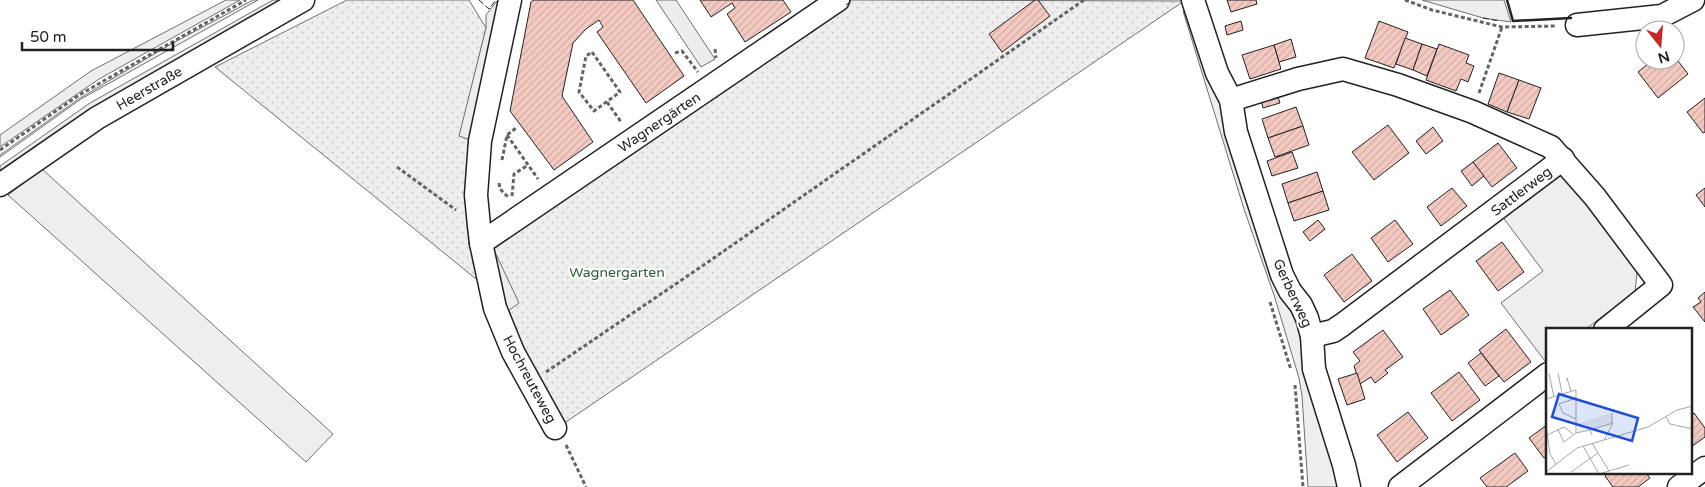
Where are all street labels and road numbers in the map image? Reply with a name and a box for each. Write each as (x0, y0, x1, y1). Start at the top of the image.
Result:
street label: Heerstraße (113, 63, 185, 114)
street label: Wagnergärten (615, 89, 704, 156)
street label: Sattlerweg (1488, 163, 1555, 220)
street label: Gerberweg (1269, 256, 1316, 330)
street label: Hochreuteweg (499, 332, 560, 426)

